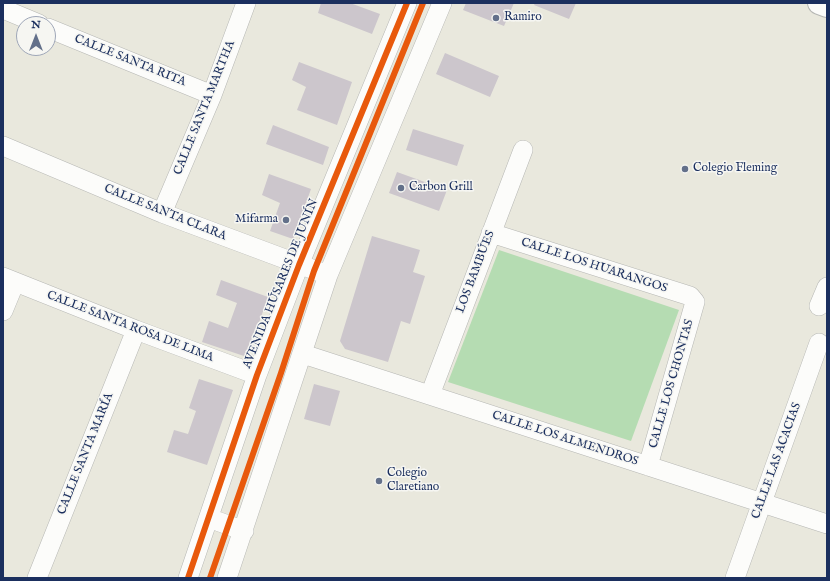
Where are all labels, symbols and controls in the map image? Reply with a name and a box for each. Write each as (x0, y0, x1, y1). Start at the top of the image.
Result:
place label: Ramiro (504, 11, 542, 25)
marker: Ramiro (491, 13, 501, 23)
north arrow (16, 16, 56, 56)
text: N (31, 18, 41, 32)
street label: CALLE SANTA RITA (72, 32, 188, 90)
street label: CALLE SANTA MARTHA (171, 39, 239, 177)
place label: Colegio Fleming (693, 162, 777, 176)
marker: Colegio Fleming (680, 164, 690, 174)
place label: Carbon Grill (409, 181, 473, 195)
street label: CALLE SANTA CLARA (102, 182, 228, 244)
marker: Carbon Grill (396, 183, 406, 193)
street label: AVENIDA HÚSARES DE JUNÍN (240, 197, 322, 371)
place label: Mifarma (235, 213, 278, 227)
marker: Mifarma (281, 215, 291, 225)
street label: LOS BAMBÚES (454, 229, 498, 315)
street label: CALLE LOS HUARANGOS (519, 236, 669, 296)
street label: CALLE SANTA ROSA DE LIMA (45, 288, 215, 366)
street label: CALLE LOS CHONTAS (647, 318, 697, 450)
street label: CALLE SANTA MARÍA (55, 391, 117, 517)
street label: CALLE LAS ACACIAS (749, 401, 805, 521)
street label: CALLE LOS ALMENDROS (490, 409, 640, 469)
place label: Colegio Claretiano (387, 467, 439, 495)
marker: Colegio Claretiano (374, 476, 384, 486)

